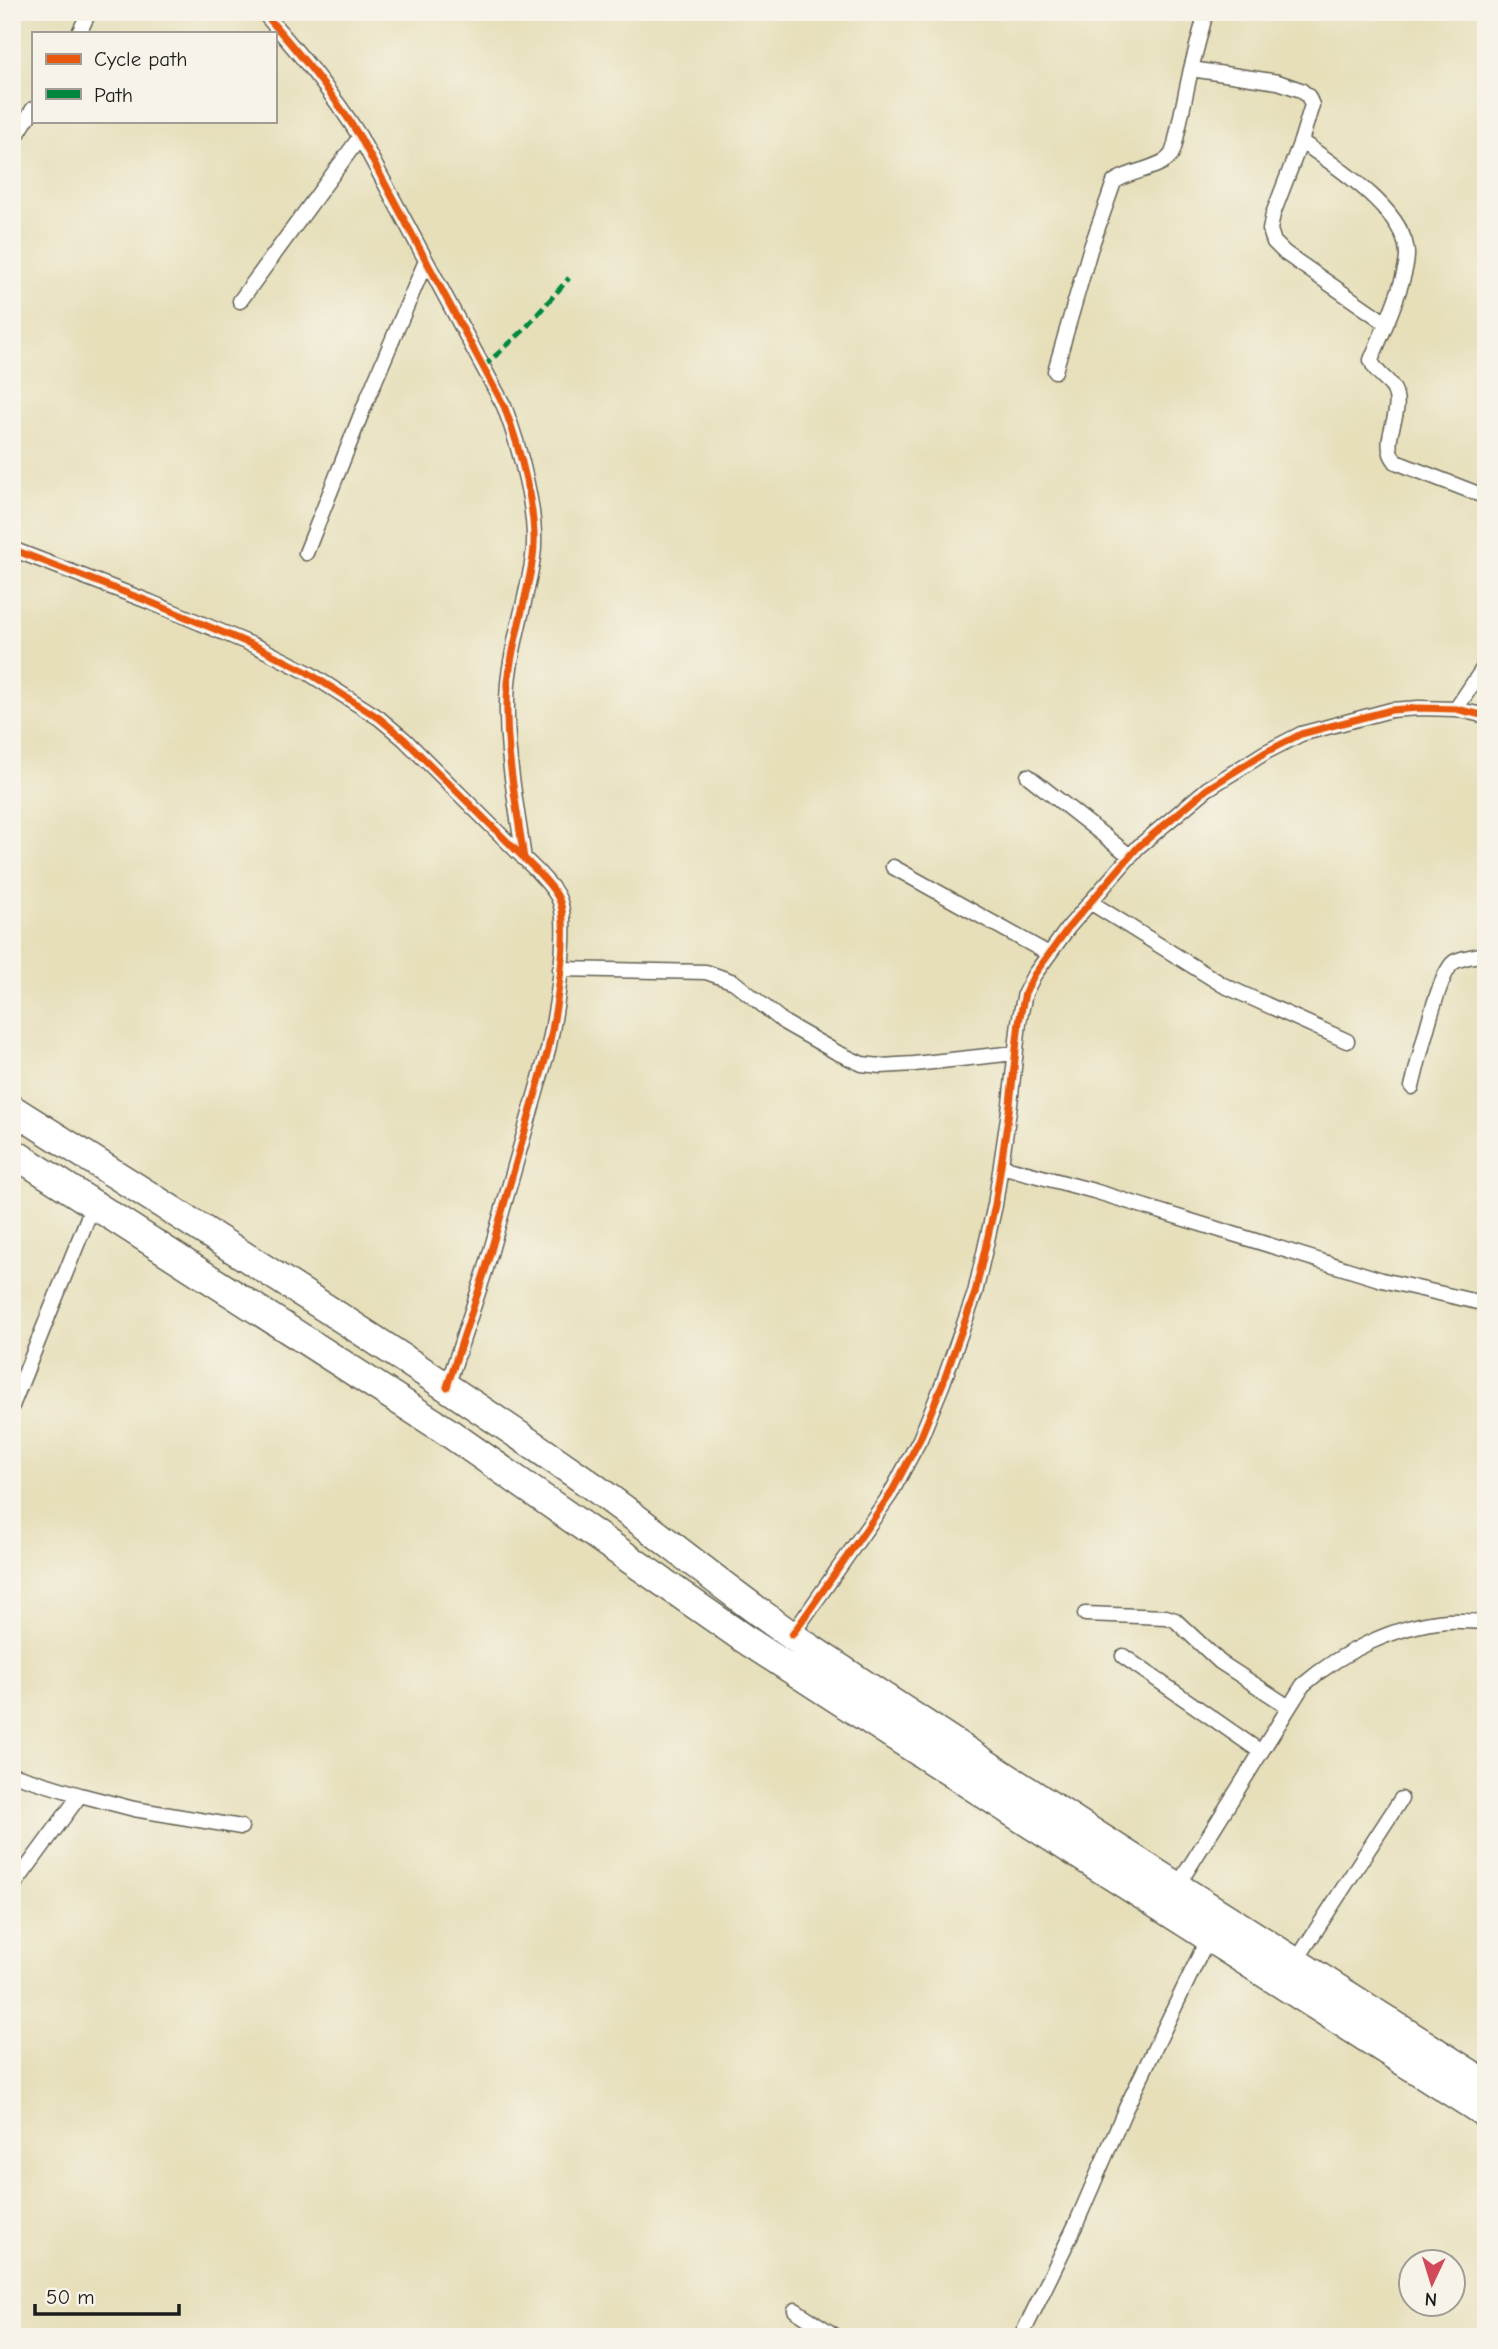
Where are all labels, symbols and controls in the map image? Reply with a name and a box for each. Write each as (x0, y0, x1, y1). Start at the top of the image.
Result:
legend (32, 32, 276, 122)
text: Cycle path (94, 47, 187, 71)
text: Path (94, 83, 133, 107)
north arrow (1396, 2248, 1466, 2318)
scale bar (35, 2272, 178, 2316)
text: 50 m (46, 2285, 95, 2309)
text: N (1424, 2288, 1438, 2310)

